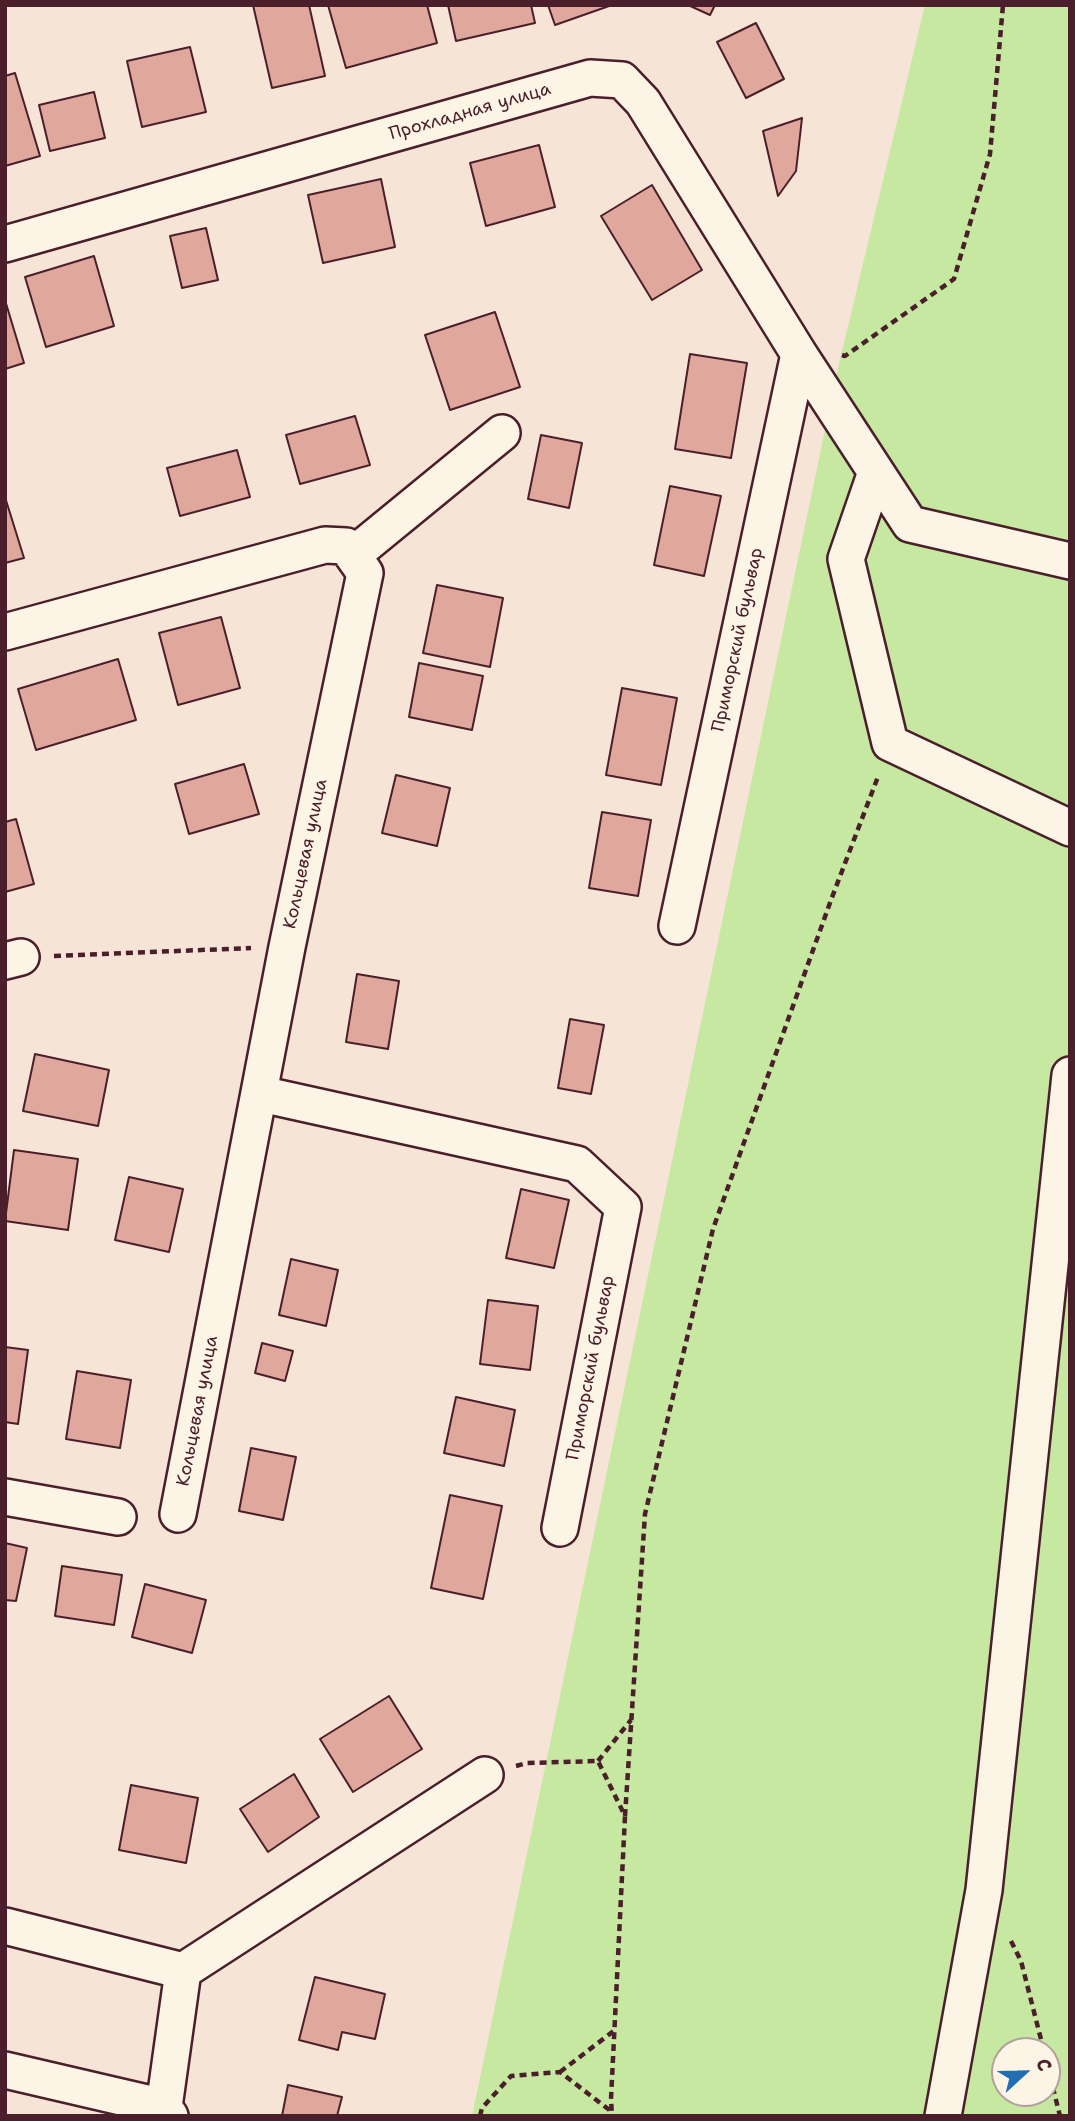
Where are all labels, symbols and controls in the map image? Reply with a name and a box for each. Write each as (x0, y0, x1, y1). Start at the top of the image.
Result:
street label: Прохладная улица (387, 79, 553, 145)
street label: Приморский бульвар (708, 546, 768, 734)
street label: Кольцевая улица (280, 777, 332, 931)
street label: Приморский бульвар (562, 1274, 620, 1462)
street label: Кольцевая улица (173, 1334, 223, 1488)
north arrow (991, 2037, 1061, 2107)
text: С (1030, 2055, 1058, 2075)

